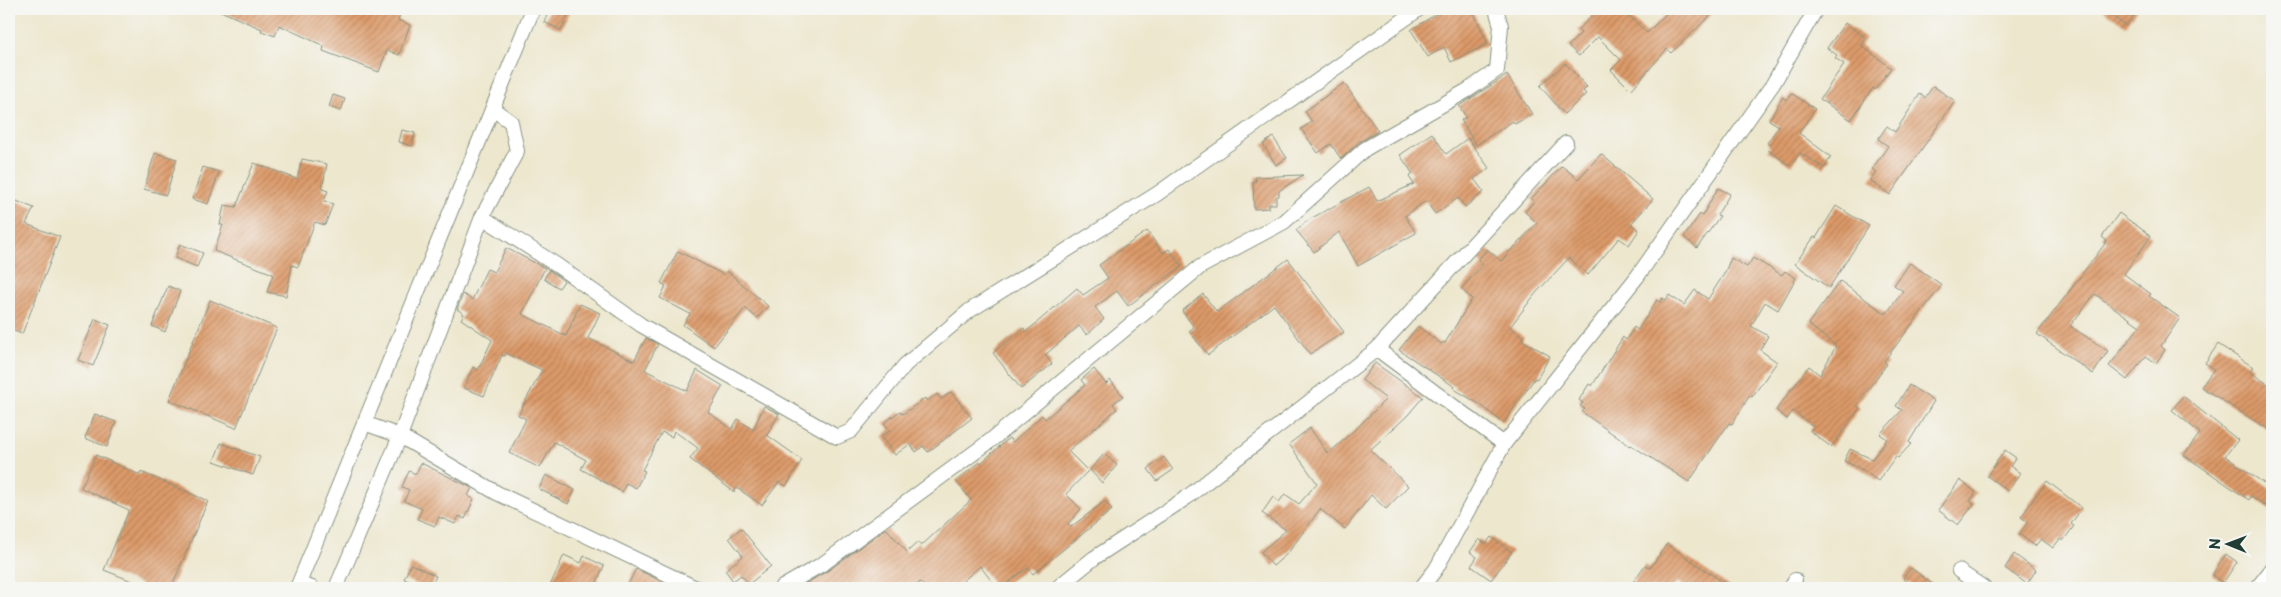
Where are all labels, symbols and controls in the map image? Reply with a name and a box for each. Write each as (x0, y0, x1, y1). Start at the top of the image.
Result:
north arrow (2204, 520, 2254, 570)
text: N (2204, 538, 2225, 549)

